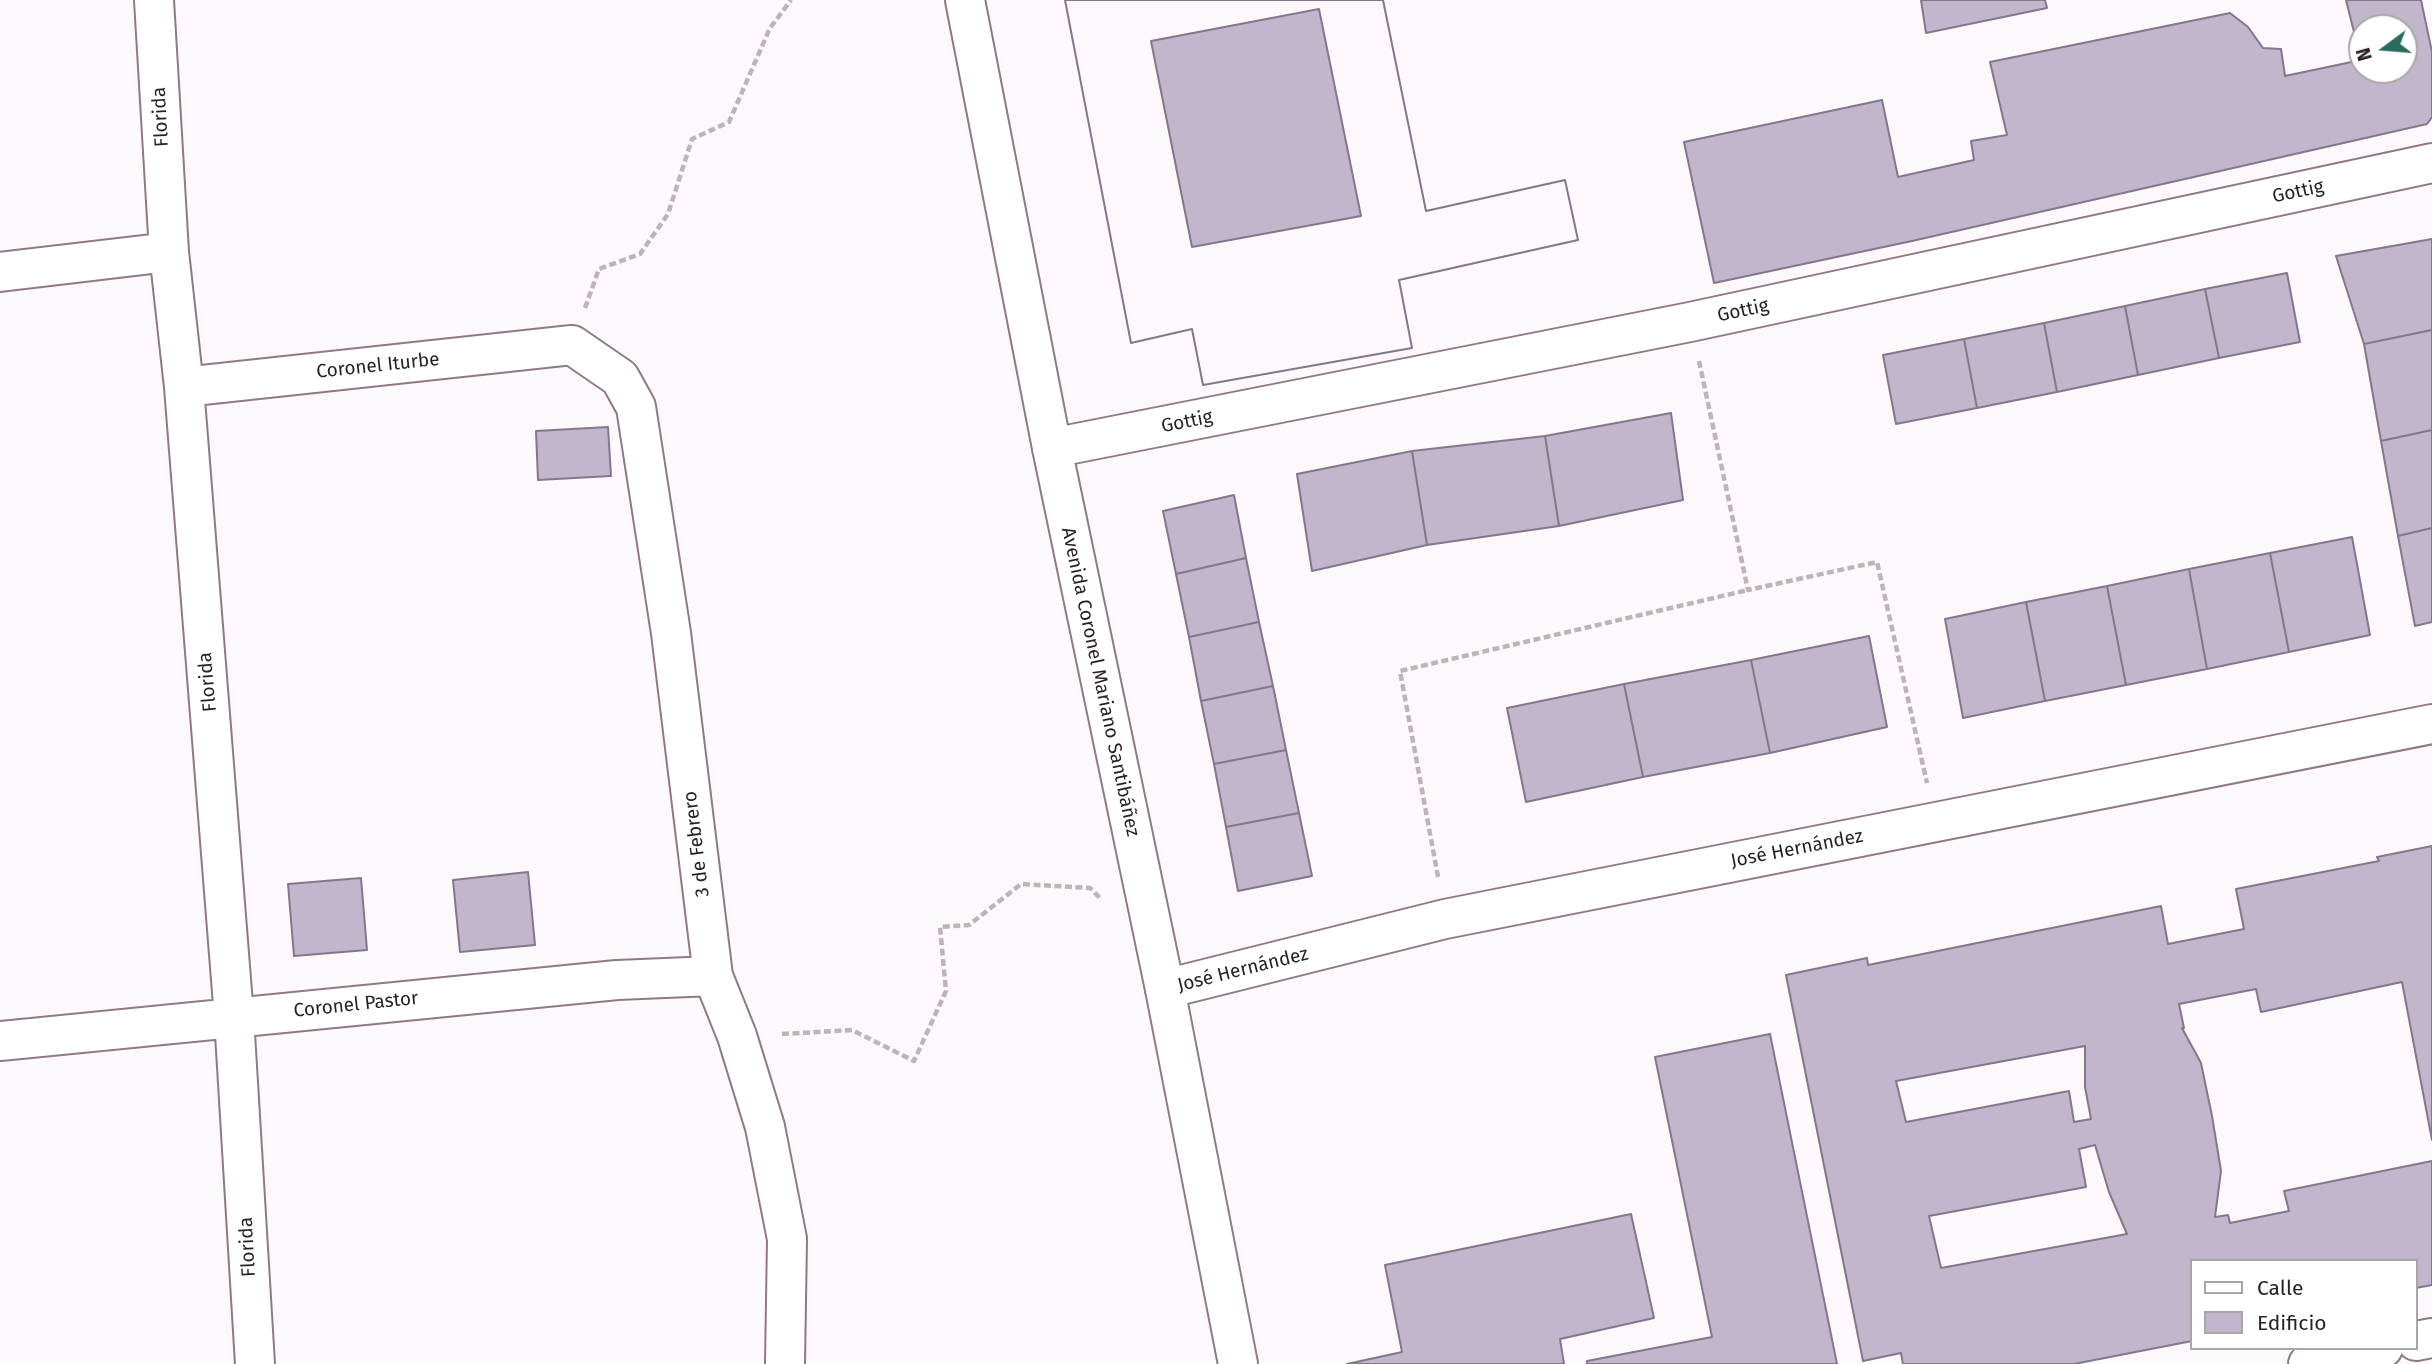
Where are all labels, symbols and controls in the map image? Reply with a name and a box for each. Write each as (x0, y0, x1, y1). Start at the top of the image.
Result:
north arrow (2348, 14, 2418, 84)
text: N (2351, 45, 2377, 64)
street label: Florida (148, 86, 174, 148)
street label: Gottig (2270, 175, 2326, 209)
street label: Gottig (1715, 294, 1771, 328)
street label: Coronel Iturbe (315, 348, 441, 384)
street label: Gottig (1159, 406, 1215, 438)
street label: Avenida Coronel Mariano Santibáñez (1056, 525, 1144, 839)
street label: Florida (194, 651, 222, 713)
street label: 3 de Febrero (679, 790, 715, 898)
street label: José Hernández (1729, 825, 1865, 873)
street label: José Hernández (1175, 943, 1311, 997)
street label: Coronel Pastor (292, 987, 420, 1023)
street label: Florida (235, 1216, 261, 1278)
legend (2190, 1259, 2418, 1350)
text: Calle (2257, 1275, 2303, 1301)
text: Edificio (2257, 1310, 2327, 1336)

